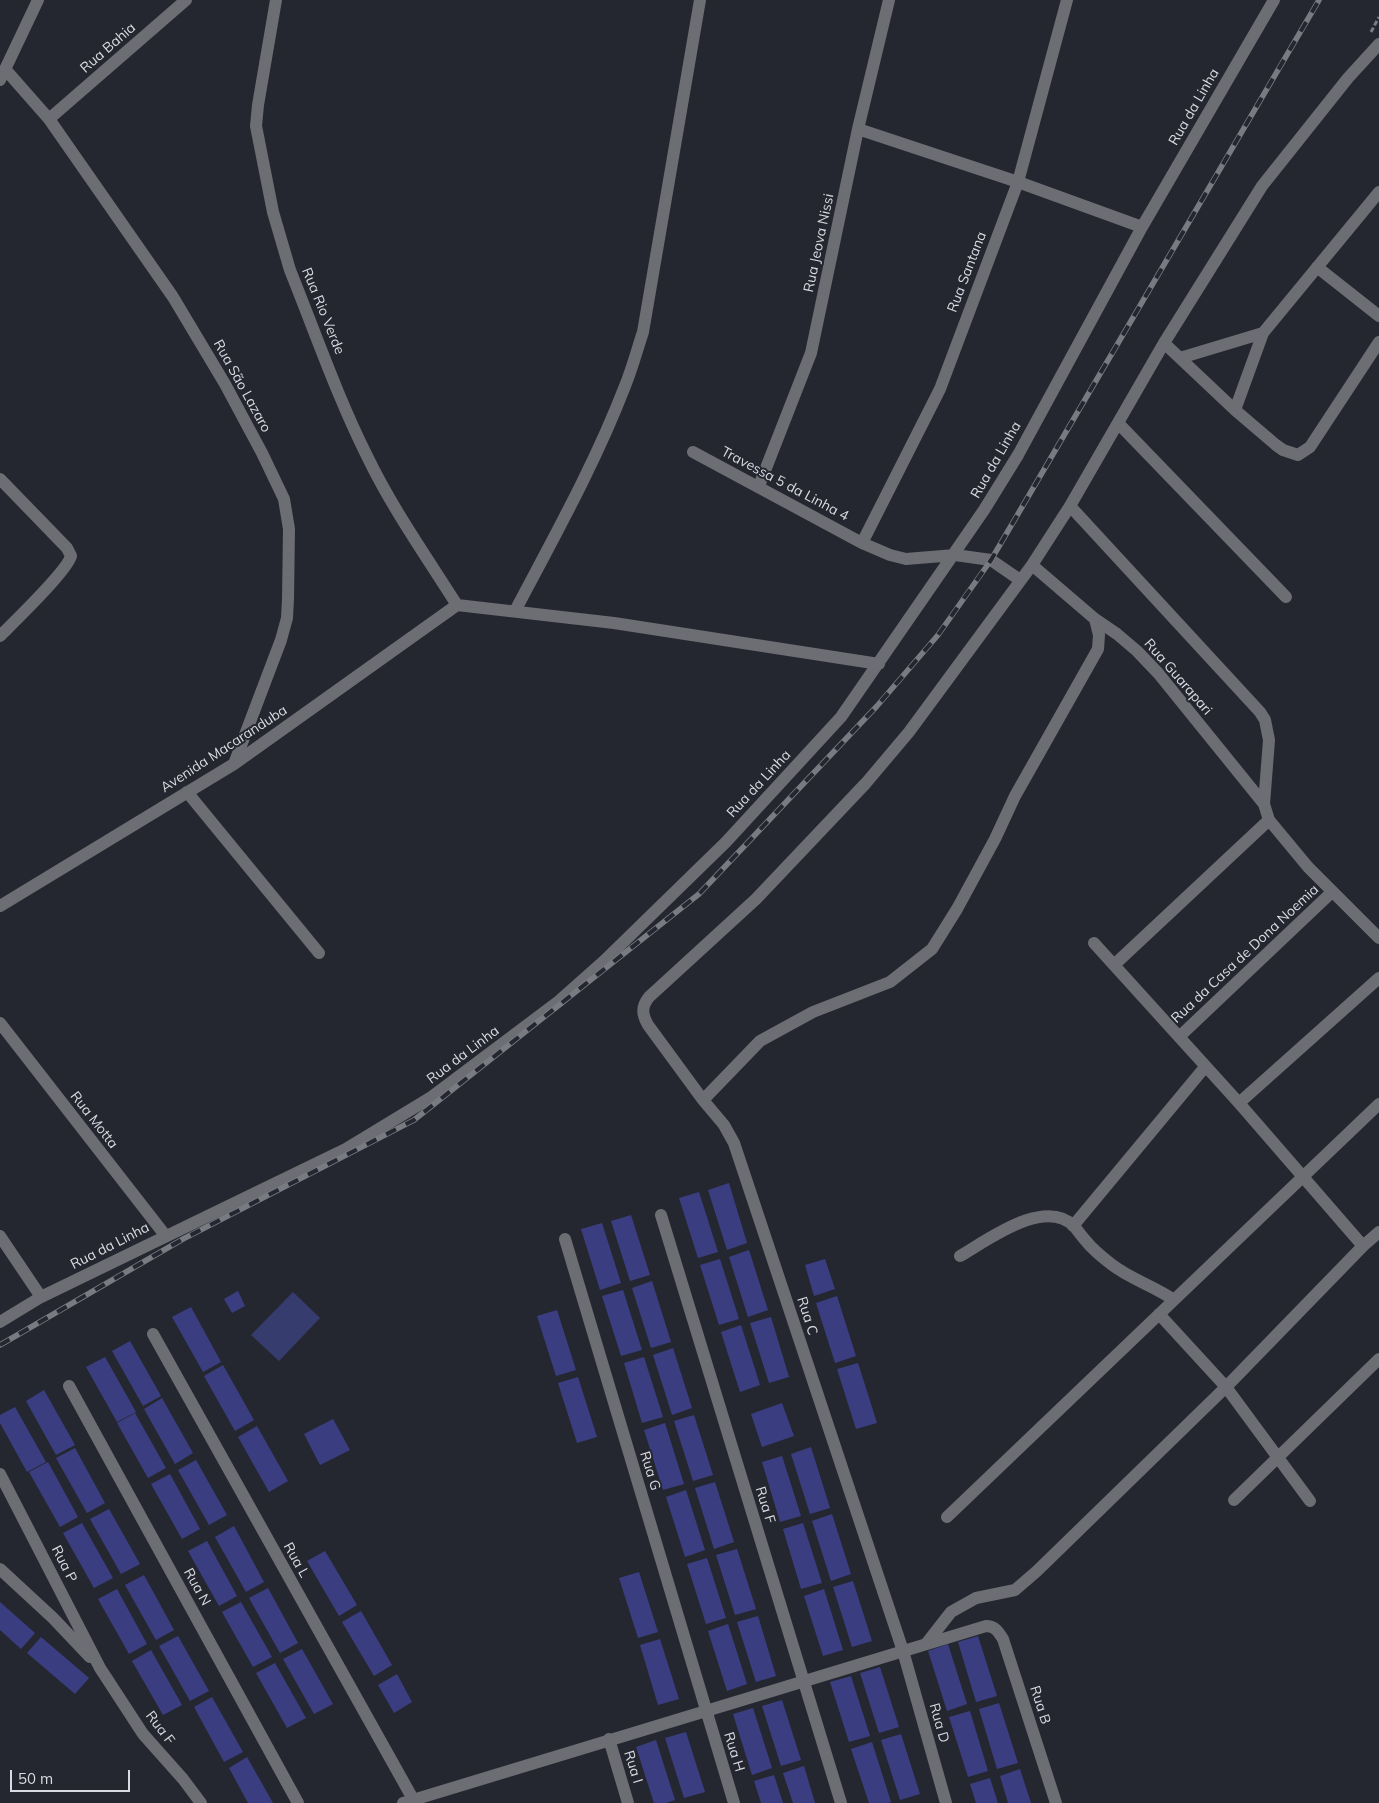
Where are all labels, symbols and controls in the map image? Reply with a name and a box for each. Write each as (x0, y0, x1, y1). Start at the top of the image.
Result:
street label: Rua Bahia (77, 19, 139, 77)
street label: Rua da Linha (1165, 66, 1223, 148)
street label: Rua Jeova Nissi (800, 192, 838, 294)
street label: Rua Santana (944, 229, 990, 315)
street label: Rua Rio Verde (298, 265, 348, 357)
street label: Rua São Lazaro (210, 337, 274, 435)
street label: Rua da Linha (967, 419, 1025, 501)
street label: Travessa 5 da Linha 4 (718, 443, 852, 525)
street label: Rua Guarapari (1140, 636, 1216, 718)
street label: Avenida Macaranduba (158, 702, 290, 796)
street label: Rua da Linha (724, 747, 794, 821)
street label: Rua da Casa de Dona Noemia (1168, 881, 1322, 1027)
street label: Rua da Linha (424, 1022, 502, 1088)
street label: Rua Motta (67, 1088, 121, 1152)
street label: Rua da Linha (68, 1219, 152, 1273)
street label: Rua C (793, 1295, 821, 1337)
street label: Rua G (636, 1449, 664, 1493)
street label: Rua F (751, 1485, 779, 1525)
street label: Rua L (280, 1540, 312, 1580)
street label: Rua P (48, 1543, 80, 1585)
street label: Rua N (180, 1565, 214, 1609)
street label: Rua B (1026, 1684, 1054, 1726)
street label: Rua D (925, 1701, 953, 1745)
street label: Rua F (142, 1708, 178, 1748)
street label: Rua H (720, 1730, 748, 1774)
street label: Rua I (620, 1749, 646, 1785)
scale bar (12, 1760, 132, 1792)
text: 50 m (18, 1769, 53, 1788)

